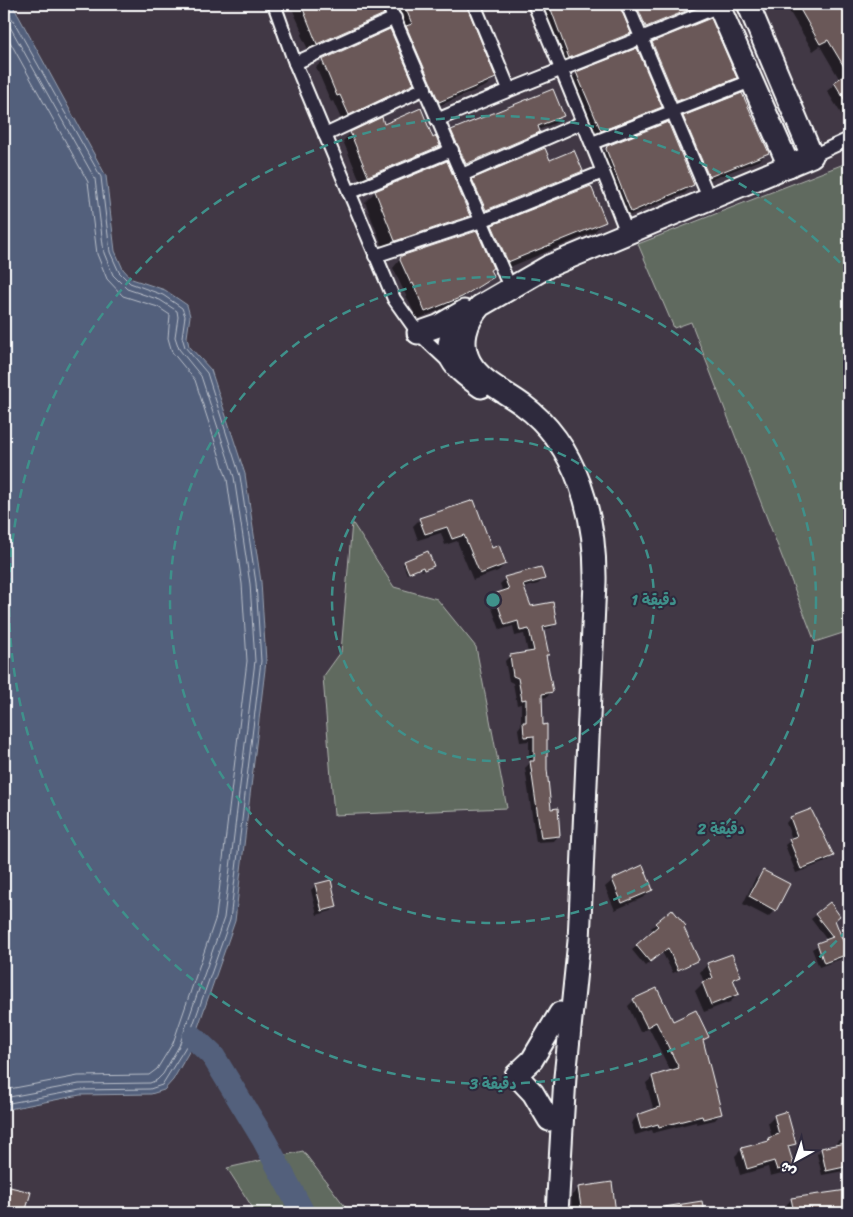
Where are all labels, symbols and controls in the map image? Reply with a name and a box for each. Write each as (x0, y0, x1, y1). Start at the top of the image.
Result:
text: 1 دقيقة (632, 587, 677, 613)
centre of rings (484, 591, 502, 609)
text: 2 دقيقة (696, 816, 745, 842)
text: 3 دقيقة (469, 1071, 516, 1097)
north arrow (770, 1134, 820, 1184)
text: ش (774, 1155, 802, 1184)

